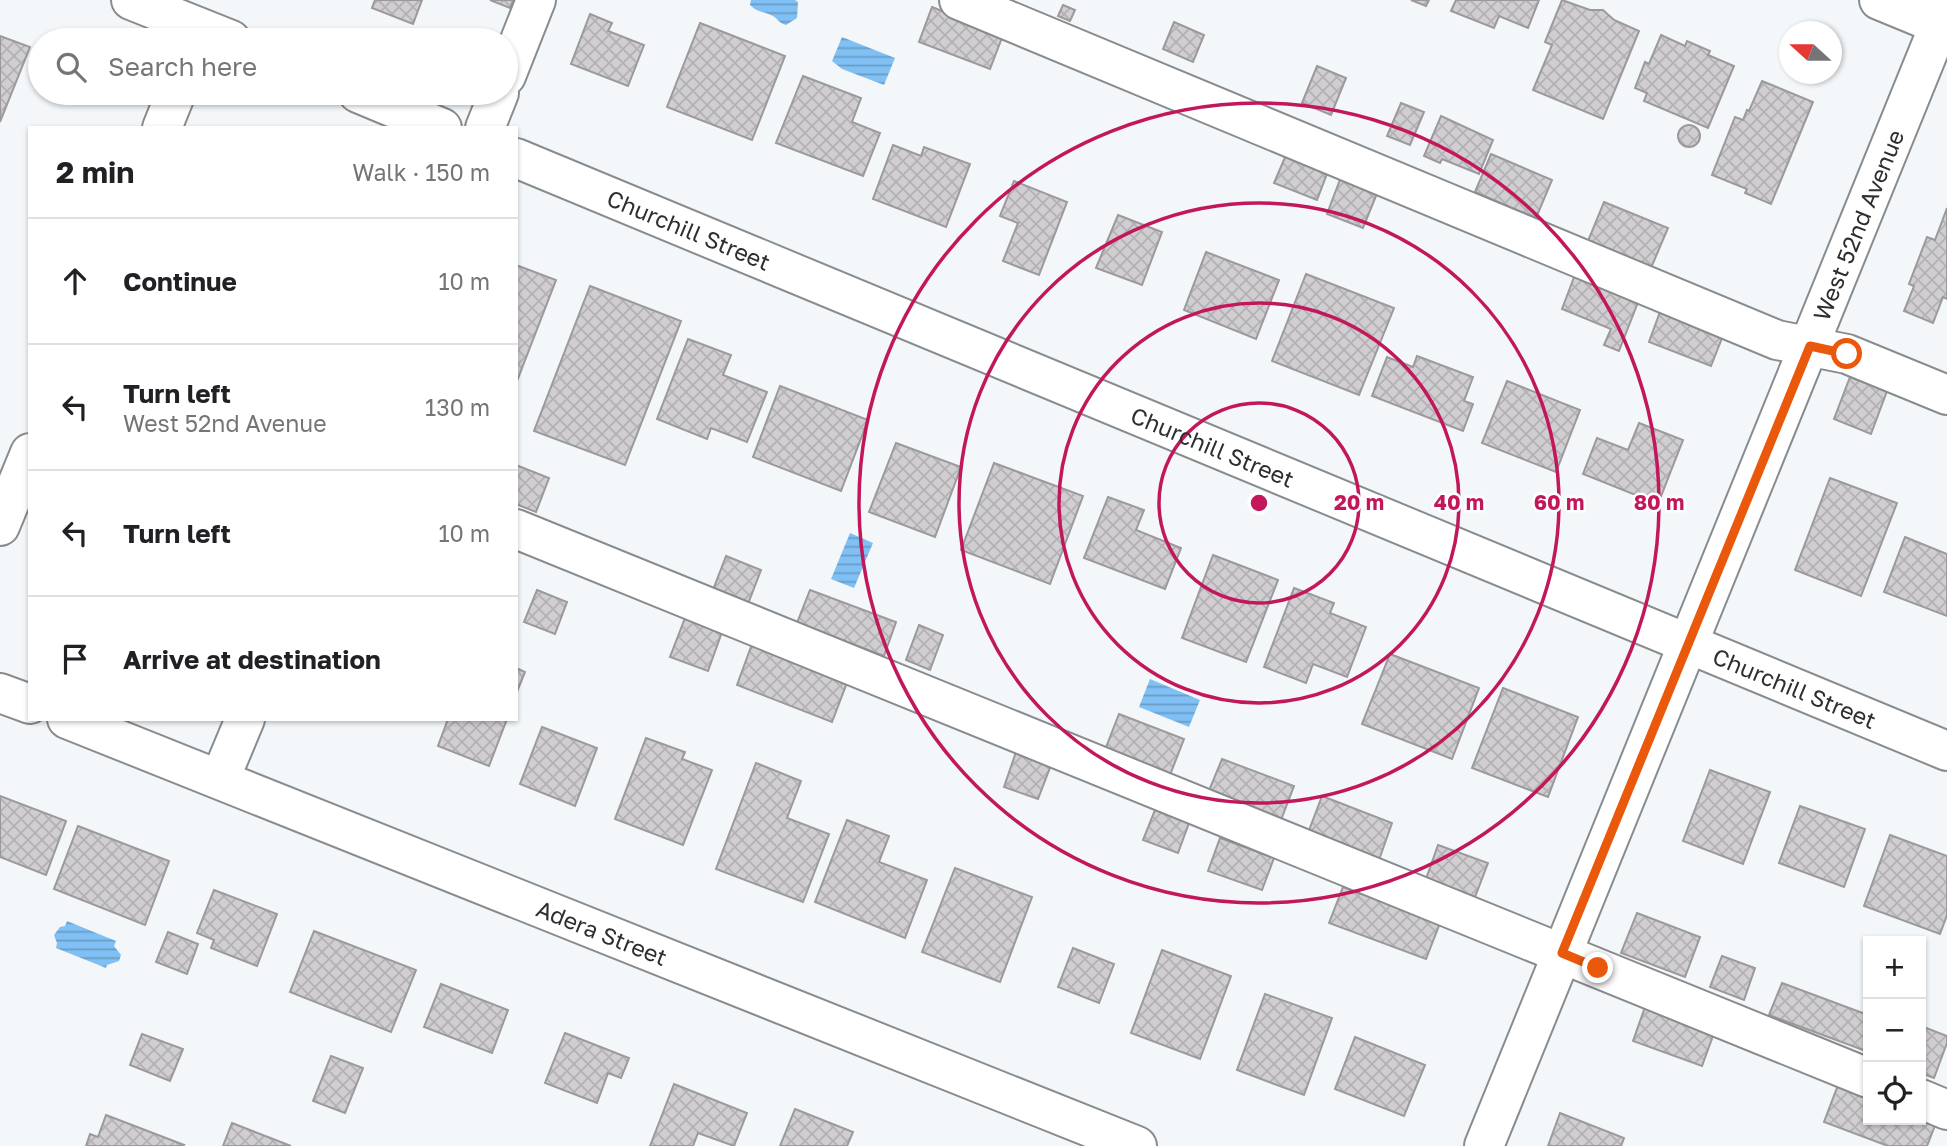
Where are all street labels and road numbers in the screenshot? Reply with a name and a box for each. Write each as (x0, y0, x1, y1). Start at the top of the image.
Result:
street label: West 52nd Avenue (1807, 125, 1909, 325)
street label: Churchill Street (603, 183, 774, 276)
street label: Churchill Street (1127, 400, 1298, 493)
street label: Churchill Street (1709, 642, 1880, 734)
street label: Adera Street (533, 894, 671, 971)

